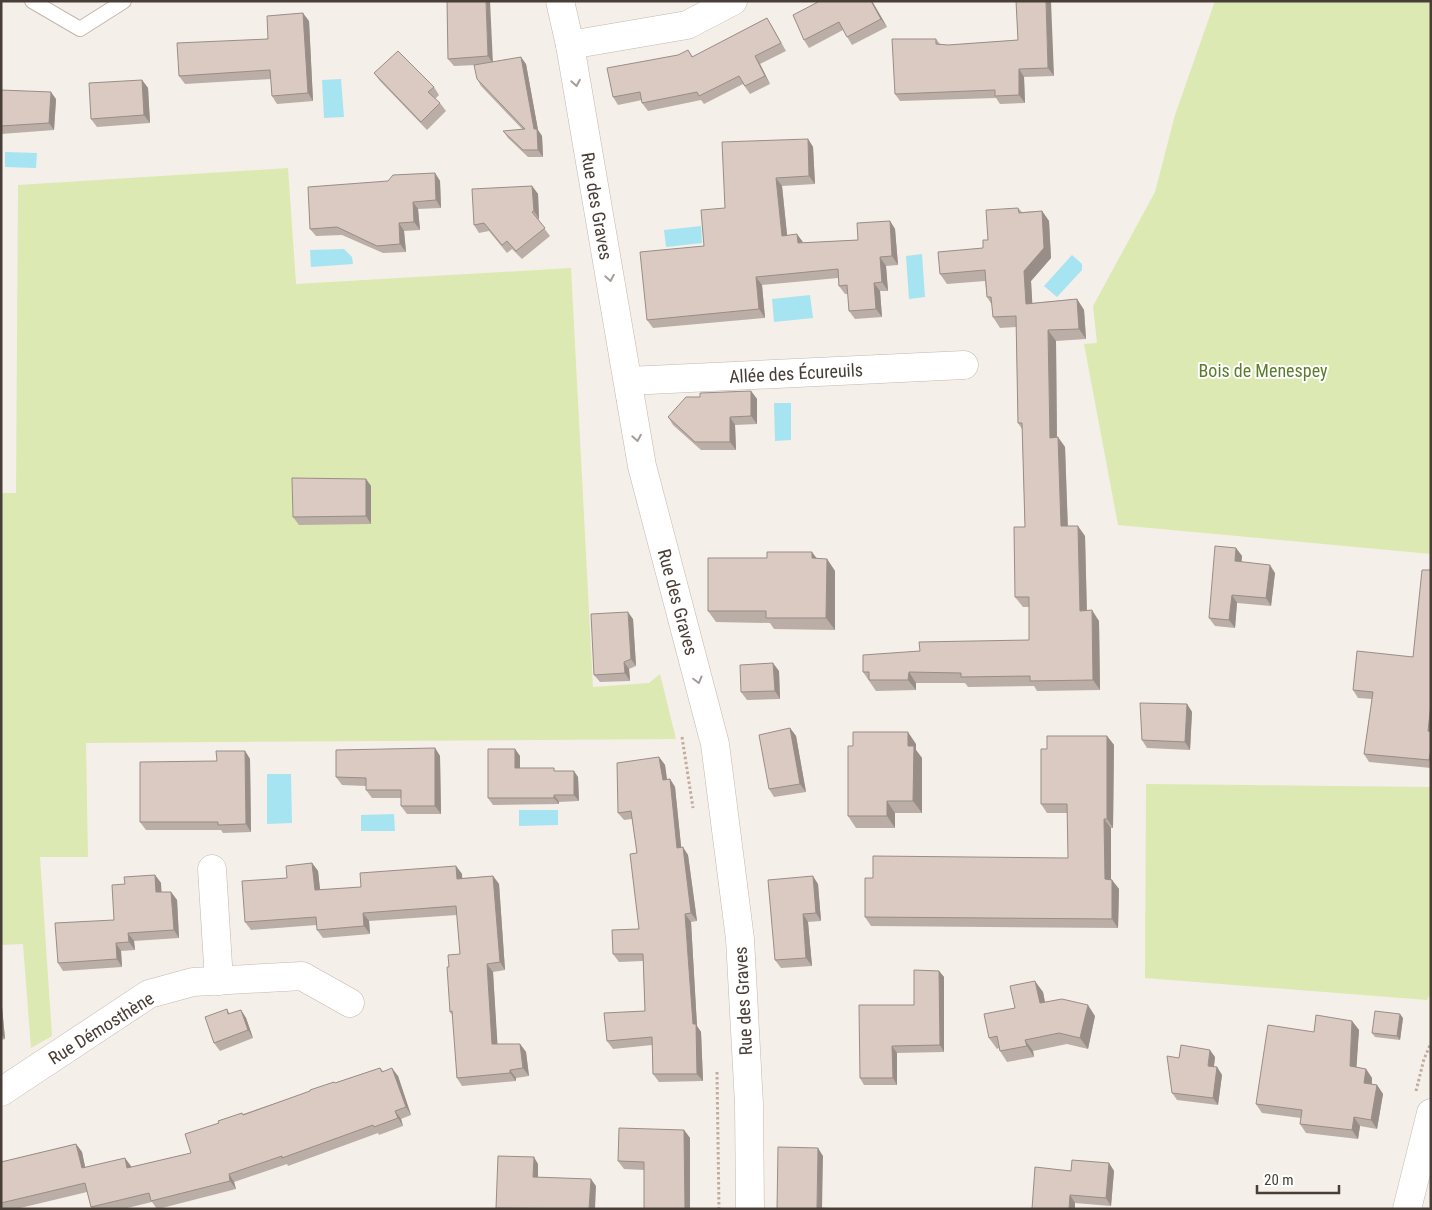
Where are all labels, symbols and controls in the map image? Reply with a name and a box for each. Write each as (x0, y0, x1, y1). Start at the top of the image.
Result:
one-way arrow (571, 79, 581, 88)
street label: Rue des Graves (577, 150, 617, 262)
one-way arrow (604, 274, 614, 282)
street label: Allée des Écureuils (729, 359, 863, 387)
park label: Bois de Menespey (1199, 360, 1328, 381)
one-way arrow (632, 434, 642, 442)
street label: Rue des Graves (654, 547, 702, 657)
one-way arrow (692, 676, 703, 685)
street label: Rue des Graves (730, 946, 756, 1056)
street label: Rue Démosthène (45, 987, 157, 1069)
scale bar (1257, 1162, 1340, 1194)
text: 20 m (1264, 1171, 1294, 1189)

